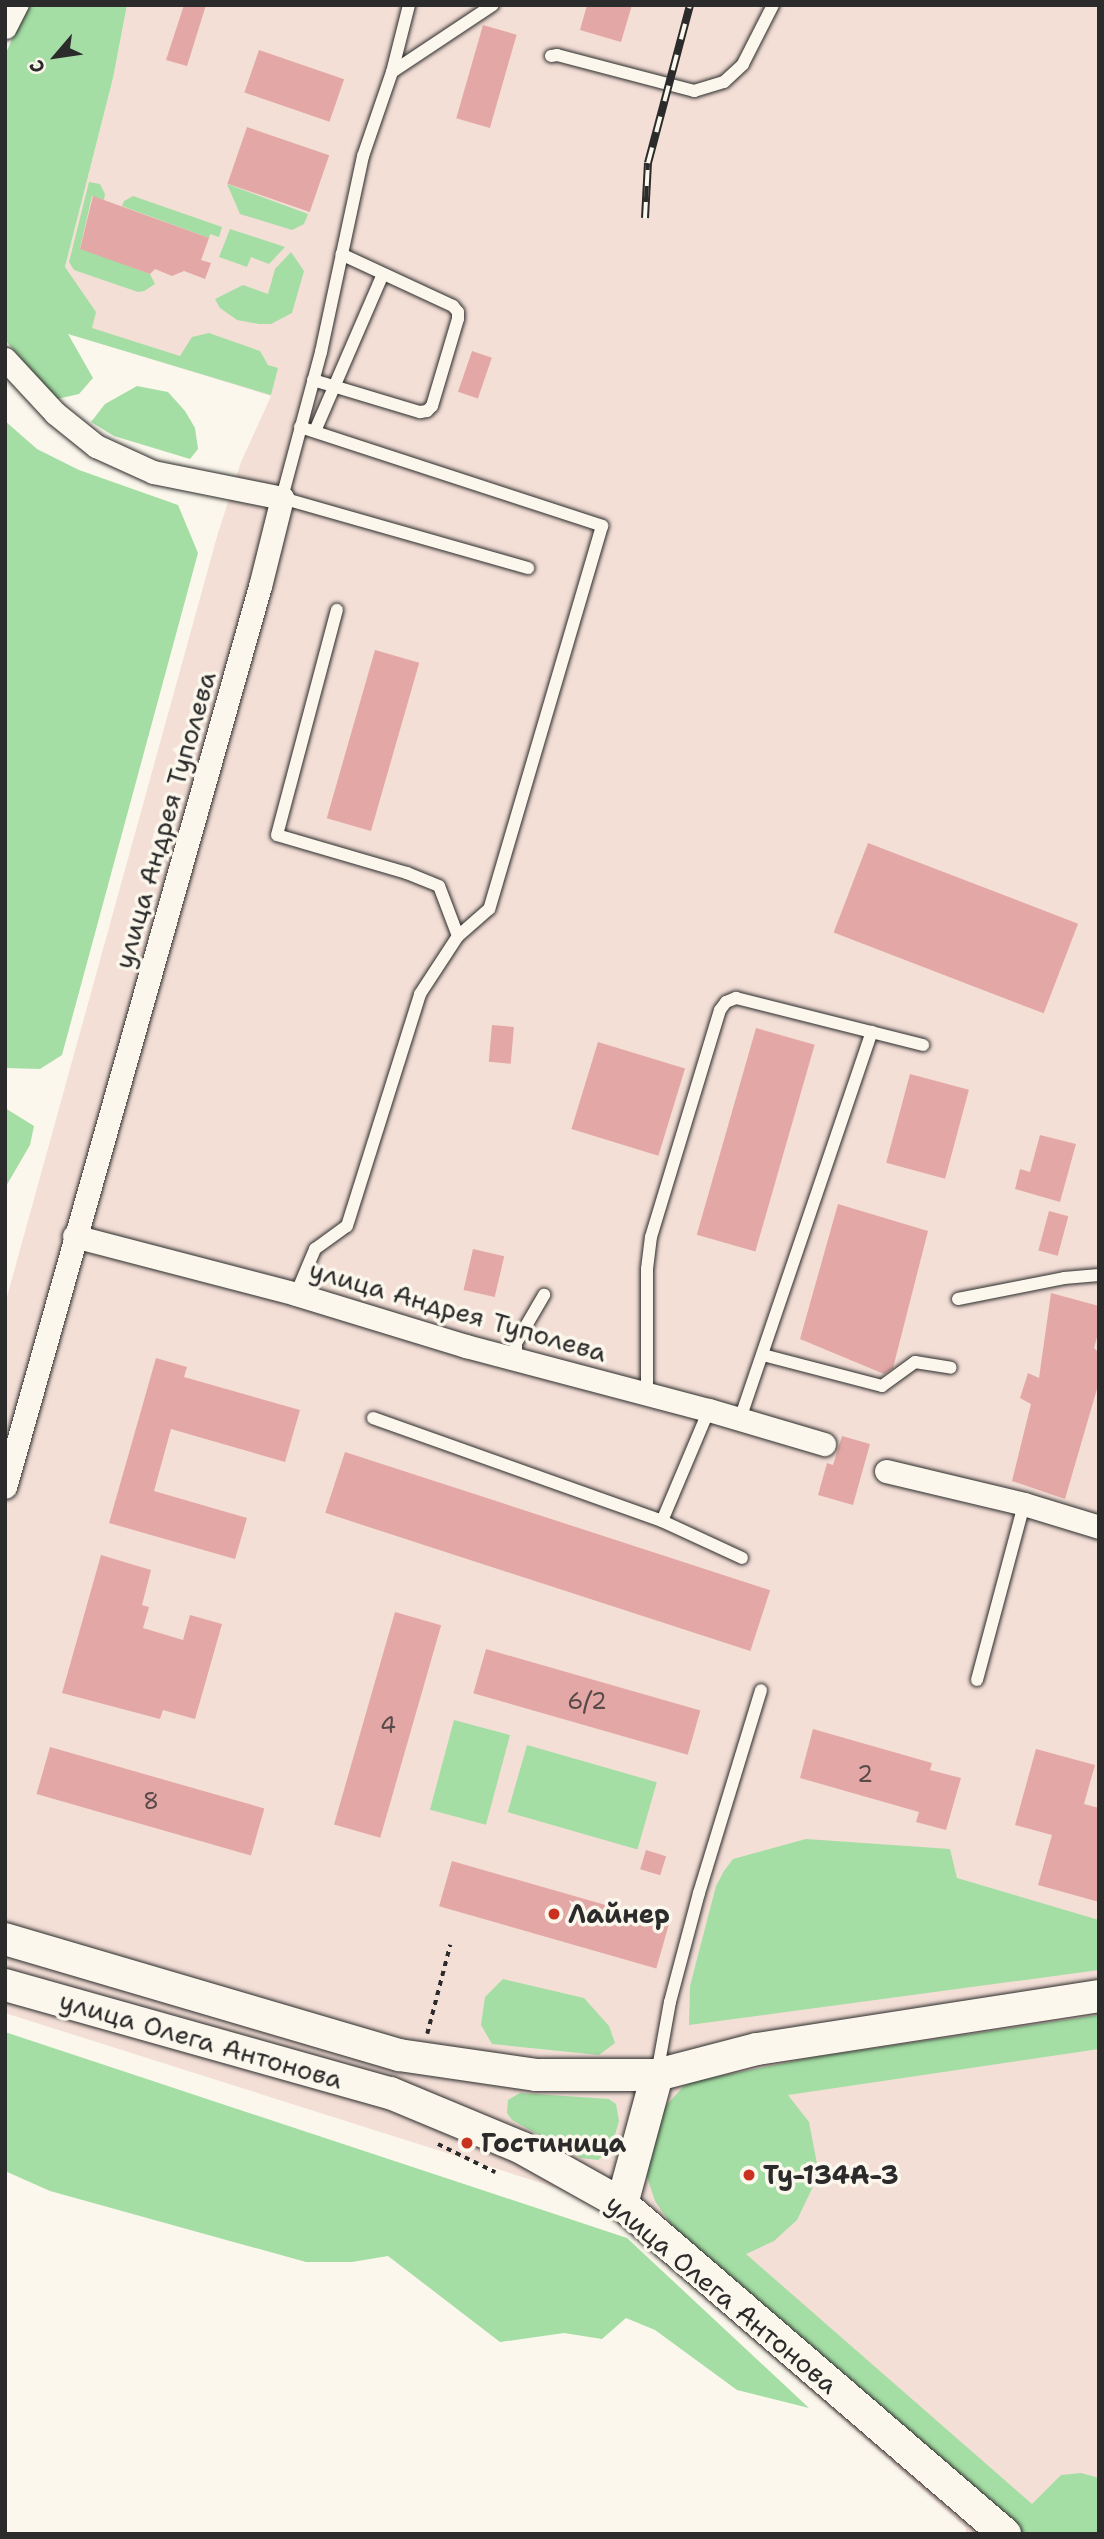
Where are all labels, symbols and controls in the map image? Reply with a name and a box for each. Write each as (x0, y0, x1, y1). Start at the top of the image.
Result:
north arrow (21, 21, 91, 91)
text: С (23, 55, 51, 78)
street label: улица Андрея Туполева (108, 668, 222, 972)
street label: улица Андрея Туполева (306, 1254, 610, 1368)
house number: 6/2 (567, 1687, 607, 1715)
house number: 4 (380, 1711, 396, 1739)
house number: 2 (857, 1760, 873, 1788)
house number: 8 (143, 1787, 159, 1815)
place label: Лайнер (568, 1898, 670, 1930)
marker: Лайнер (546, 1906, 562, 1922)
street label: улица Олега Антонова (56, 1985, 346, 2095)
place label: Гостиница (481, 2127, 626, 2159)
marker: Гостиница (459, 2135, 475, 2151)
place label: Ту-134А-3 (763, 2159, 899, 2191)
marker: Ту-134А-3 (741, 2167, 757, 2183)
street label: улица Олега Антонова (600, 2188, 844, 2400)

